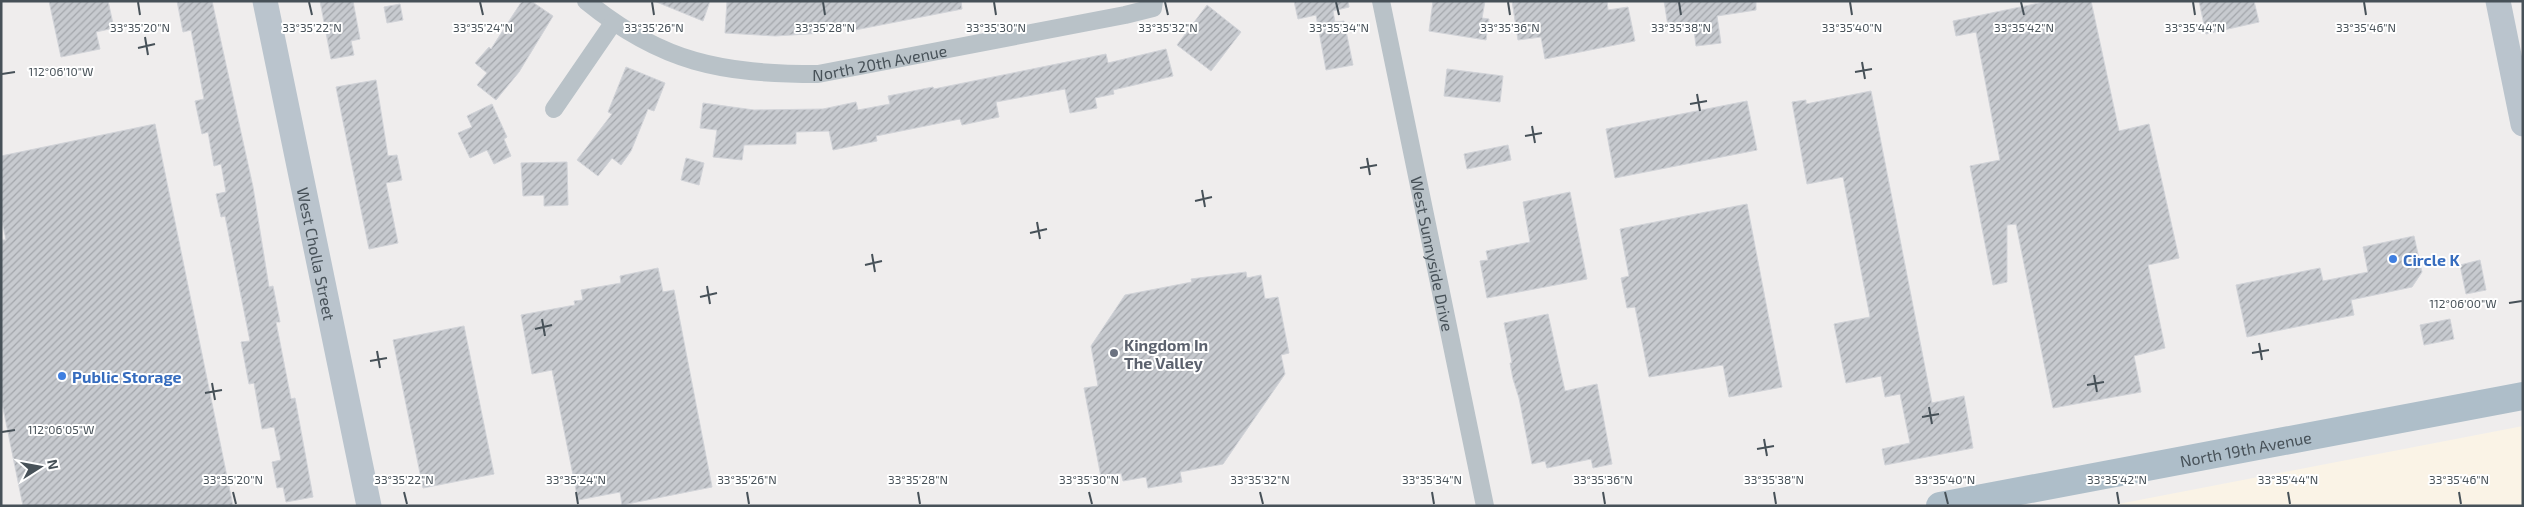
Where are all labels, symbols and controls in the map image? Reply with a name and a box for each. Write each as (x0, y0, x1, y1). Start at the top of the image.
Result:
text: 33°35'20"N (110, 20, 170, 34)
text: 33°35'22"N (282, 20, 342, 34)
text: 33°35'24"N (453, 20, 513, 34)
text: 33°35'26"N (624, 20, 684, 34)
text: 33°35'28"N (795, 20, 855, 34)
text: 33°35'30"N (966, 20, 1026, 34)
text: 33°35'32"N (1138, 20, 1198, 34)
text: 33°35'34"N (1309, 20, 1369, 34)
text: 33°35'36"N (1480, 20, 1540, 34)
text: 33°35'38"N (1651, 20, 1711, 34)
text: 33°35'40"N (1822, 20, 1882, 34)
text: 33°35'42"N (1994, 20, 2054, 34)
text: 33°35'44"N (2165, 20, 2225, 34)
text: 33°35'46"N (2336, 20, 2396, 34)
street label: North 20th Avenue (812, 40, 948, 84)
text: 112°06'10"W (29, 64, 93, 78)
street label: West Sunnyside Drive (1408, 174, 1458, 333)
street label: West Cholla Street (294, 186, 340, 322)
place label: Circle K (2403, 250, 2460, 269)
marker: Circle K (2387, 253, 2399, 265)
text: 112°06'00"W (2429, 296, 2497, 310)
place label: Kingdom In The Valley (1124, 335, 1208, 373)
marker: Kingdom In The Valley (1108, 347, 1120, 359)
place label: Public Storage (72, 367, 182, 386)
marker: Public Storage (56, 370, 68, 382)
text: 112°06'05"W (28, 422, 94, 436)
street label: North 19th Avenue (2178, 427, 2313, 470)
north arrow (15, 442, 65, 492)
text: N (44, 458, 63, 471)
text: 33°35'20"N (203, 472, 263, 486)
text: 33°35'22"N (374, 472, 434, 486)
text: 33°35'24"N (546, 472, 606, 486)
text: 33°35'26"N (717, 472, 777, 486)
text: 33°35'28"N (888, 472, 948, 486)
text: 33°35'30"N (1059, 472, 1119, 486)
text: 33°35'32"N (1230, 472, 1290, 486)
text: 33°35'34"N (1402, 472, 1462, 486)
text: 33°35'36"N (1573, 472, 1633, 486)
text: 33°35'38"N (1744, 472, 1804, 486)
text: 33°35'40"N (1915, 472, 1975, 486)
text: 33°35'42"N (2087, 472, 2147, 486)
text: 33°35'44"N (2258, 472, 2318, 486)
text: 33°35'46"N (2429, 472, 2489, 486)

